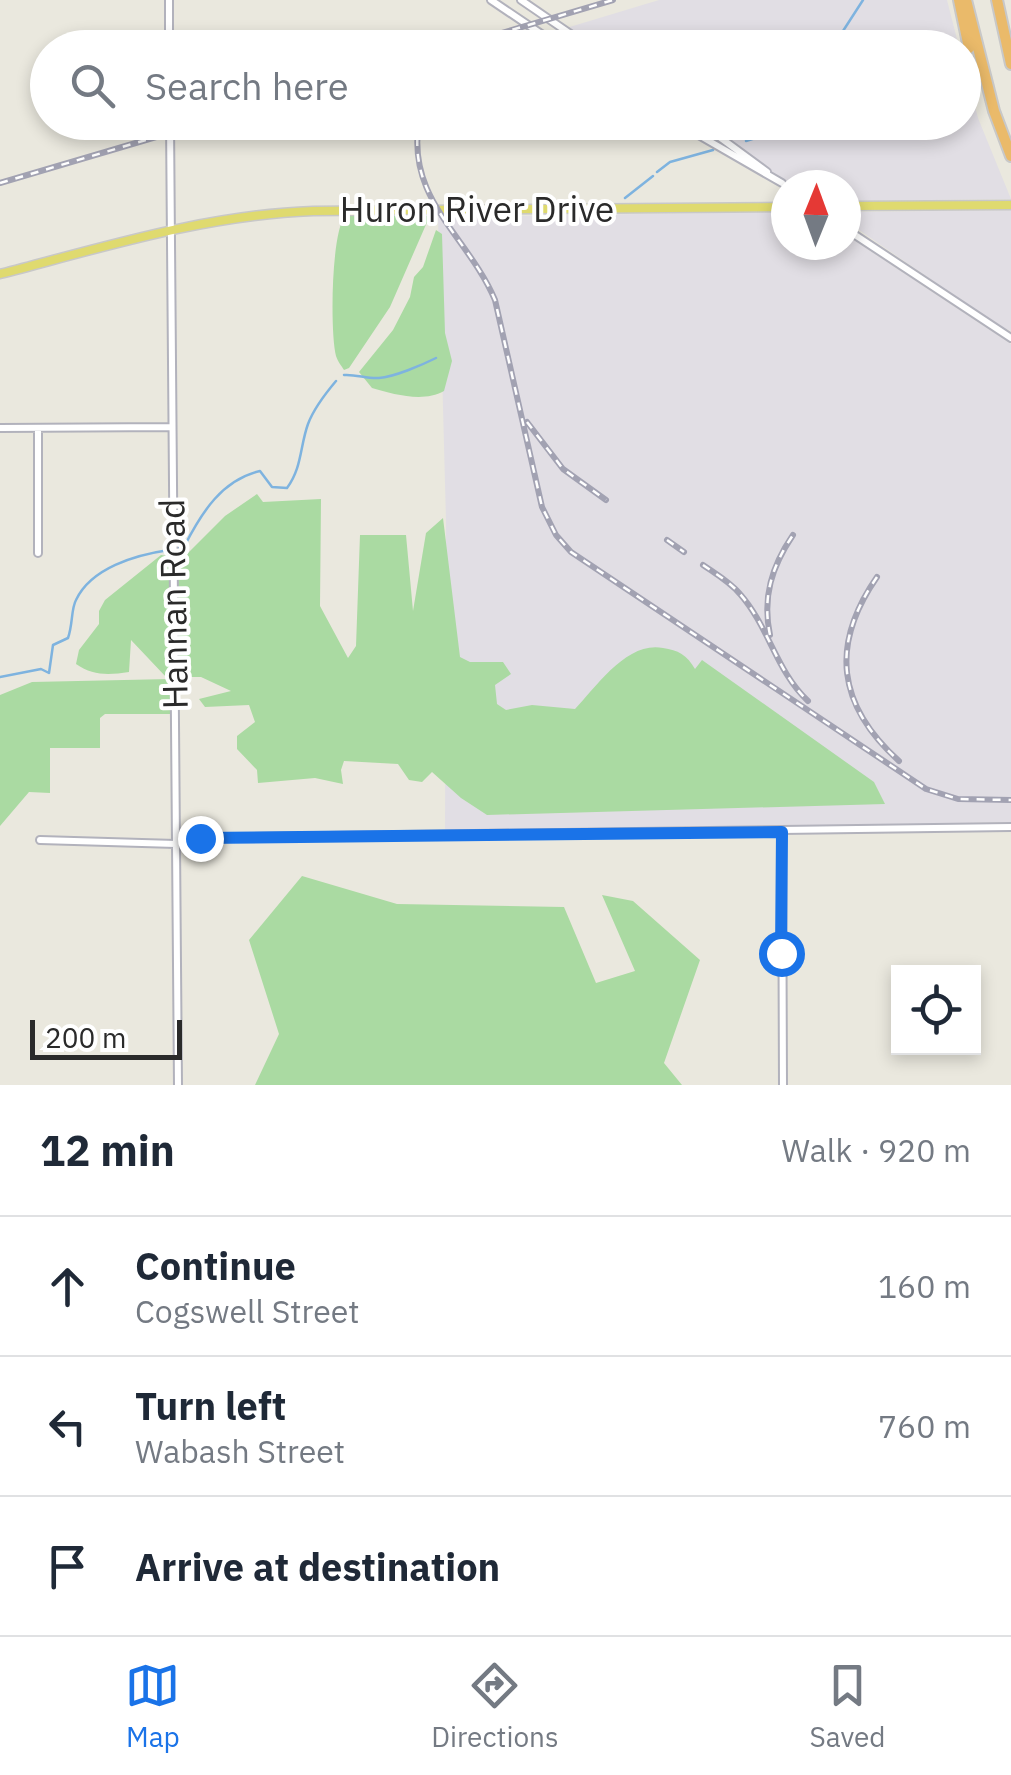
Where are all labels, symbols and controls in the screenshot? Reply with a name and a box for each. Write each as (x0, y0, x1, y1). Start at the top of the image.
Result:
search box (30, 30, 981, 140)
icon: search (65, 58, 120, 113)
text: Search here (145, 61, 349, 110)
north arrow (771, 170, 861, 260)
street label: Huron River Drive (340, 186, 614, 232)
street label: Hannan Road (148, 498, 198, 710)
route end (178, 816, 224, 862)
route start (759, 931, 805, 977)
map controls (891, 965, 981, 1055)
button: locate (891, 965, 981, 1055)
scale bar (30, 1015, 182, 1060)
text: 200 m (45, 1019, 126, 1056)
text: 12 min (40, 1123, 175, 1178)
text: Walk · 920 m (782, 1129, 971, 1171)
text: Continue (135, 1241, 296, 1290)
icon: ahead (40, 1259, 95, 1314)
text: 160 m (878, 1265, 971, 1307)
text: Cogswell Street (135, 1290, 360, 1332)
text: Turn left (135, 1381, 286, 1430)
icon: left (40, 1399, 95, 1454)
text: 760 m (878, 1405, 971, 1447)
text: Wabash Street (135, 1430, 345, 1472)
icon: arrive (40, 1539, 95, 1594)
text: Arrive at destination (135, 1542, 500, 1591)
tab: Map (125, 1658, 180, 1755)
tab: Directions (431, 1658, 559, 1755)
tab: Saved (809, 1658, 886, 1755)

